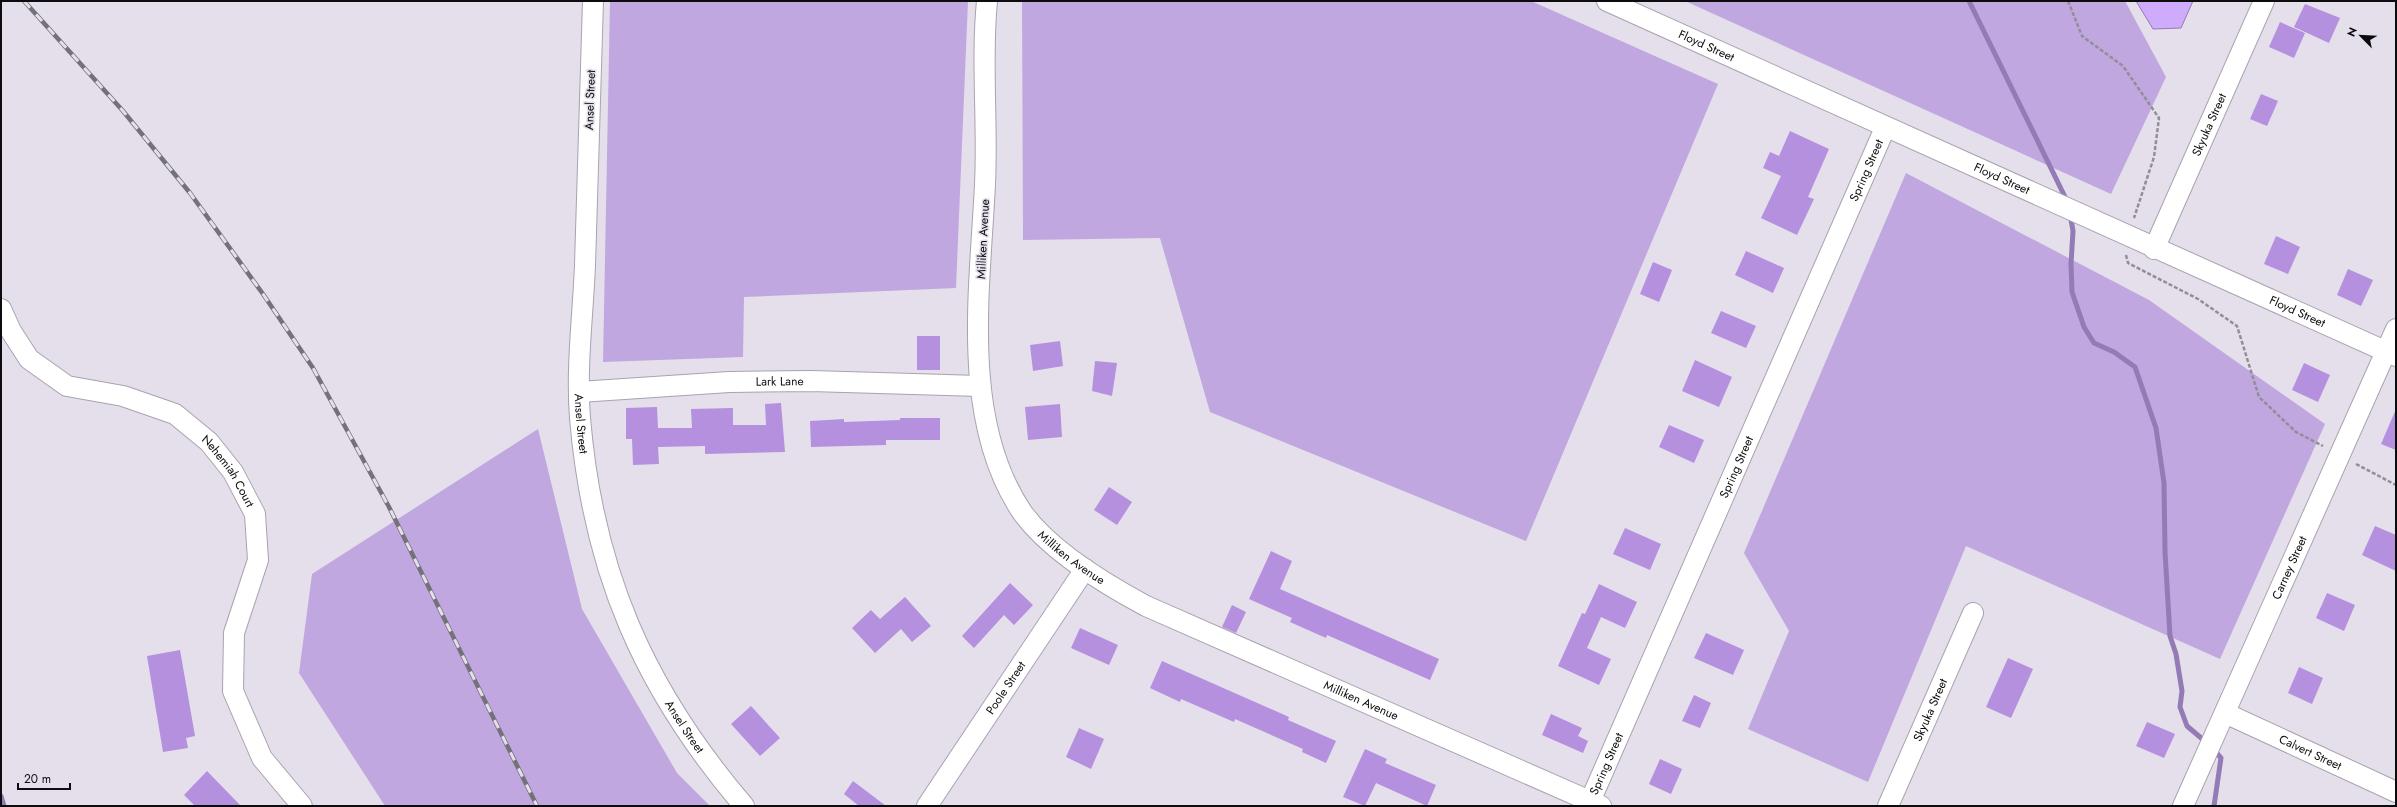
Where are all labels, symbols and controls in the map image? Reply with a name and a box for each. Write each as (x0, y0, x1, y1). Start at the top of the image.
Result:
north arrow (2341, 16, 2381, 56)
street label: Floyd Street (1676, 25, 1737, 66)
text: N (2343, 25, 2361, 39)
street label: Ansel Street (580, 69, 600, 130)
street label: Skyuka Street (2187, 90, 2231, 159)
street label: Spring Street (1845, 136, 1888, 204)
street label: Floyd Street (1971, 158, 2033, 199)
street label: Milliken Avenue (972, 199, 994, 279)
street label: Floyd Street (2266, 291, 2328, 332)
street label: Lark Lane (756, 372, 804, 391)
street label: Ansel Street (570, 393, 593, 455)
street label: Nehemiah Court (198, 430, 259, 511)
street label: Spring Street (1715, 433, 1758, 501)
street label: Milliken Avenue (1034, 526, 1108, 589)
street label: Carney Street (2267, 533, 2312, 602)
street label: Poole Street (981, 658, 1030, 718)
street label: Milliken Avenue (1321, 676, 1401, 725)
street label: Skyuka Street (1909, 676, 1952, 744)
street label: Ansel Street (660, 697, 709, 757)
street label: Spring Street (1585, 730, 1628, 798)
street label: Calvert Street (2276, 730, 2345, 775)
scale bar (18, 765, 70, 791)
text: 20 m (24, 770, 51, 788)

